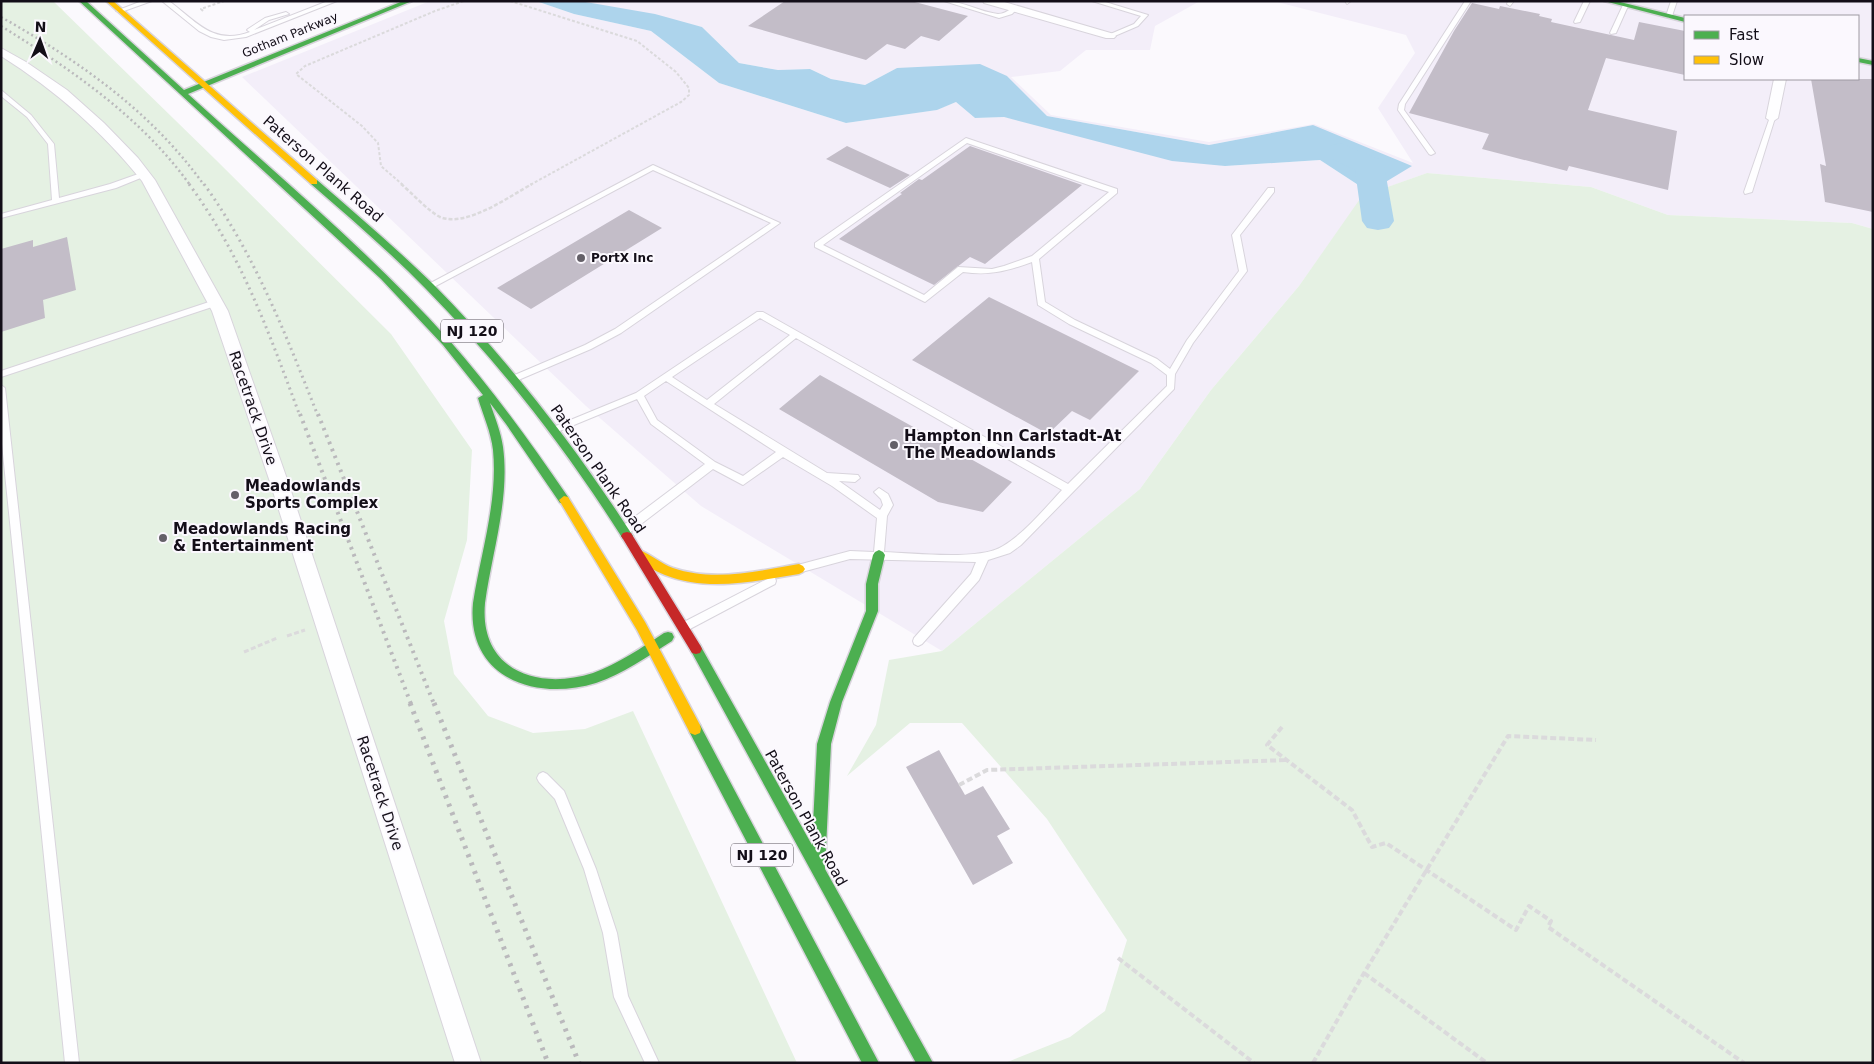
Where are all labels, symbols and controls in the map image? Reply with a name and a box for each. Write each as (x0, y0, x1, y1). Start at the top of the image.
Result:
street label: Gotham Parkway (240, 9, 340, 61)
north arrow (15, 15, 65, 65)
legend (1684, 15, 1859, 80)
text: N (34, 19, 47, 35)
text: Fast (1729, 26, 1759, 44)
text: Slow (1729, 51, 1764, 69)
street label: Paterson Plank Road (259, 112, 387, 226)
place label: PortX Inc (591, 251, 653, 265)
marker: PortX Inc (575, 252, 587, 264)
road number: NJ 120 (441, 320, 503, 342)
street label: Racetrack Drive (225, 348, 281, 468)
street label: Paterson Plank Road (547, 401, 649, 537)
place label: Hampton Inn Carlstadt-At The Meadowlands (904, 427, 1121, 462)
marker: Hampton Inn Carlstadt-At The Meadowlands (888, 439, 900, 451)
place label: Meadowlands Sports Complex (245, 477, 379, 512)
marker: Meadowlands Sports Complex (229, 489, 241, 501)
place label: Meadowlands Racing & Entertainment (173, 520, 351, 555)
marker: Meadowlands Racing & Entertainment (157, 532, 169, 544)
street label: Racetrack Drive (353, 733, 407, 853)
street label: Paterson Plank Road (761, 747, 851, 889)
road number: NJ 120 (731, 844, 793, 866)

